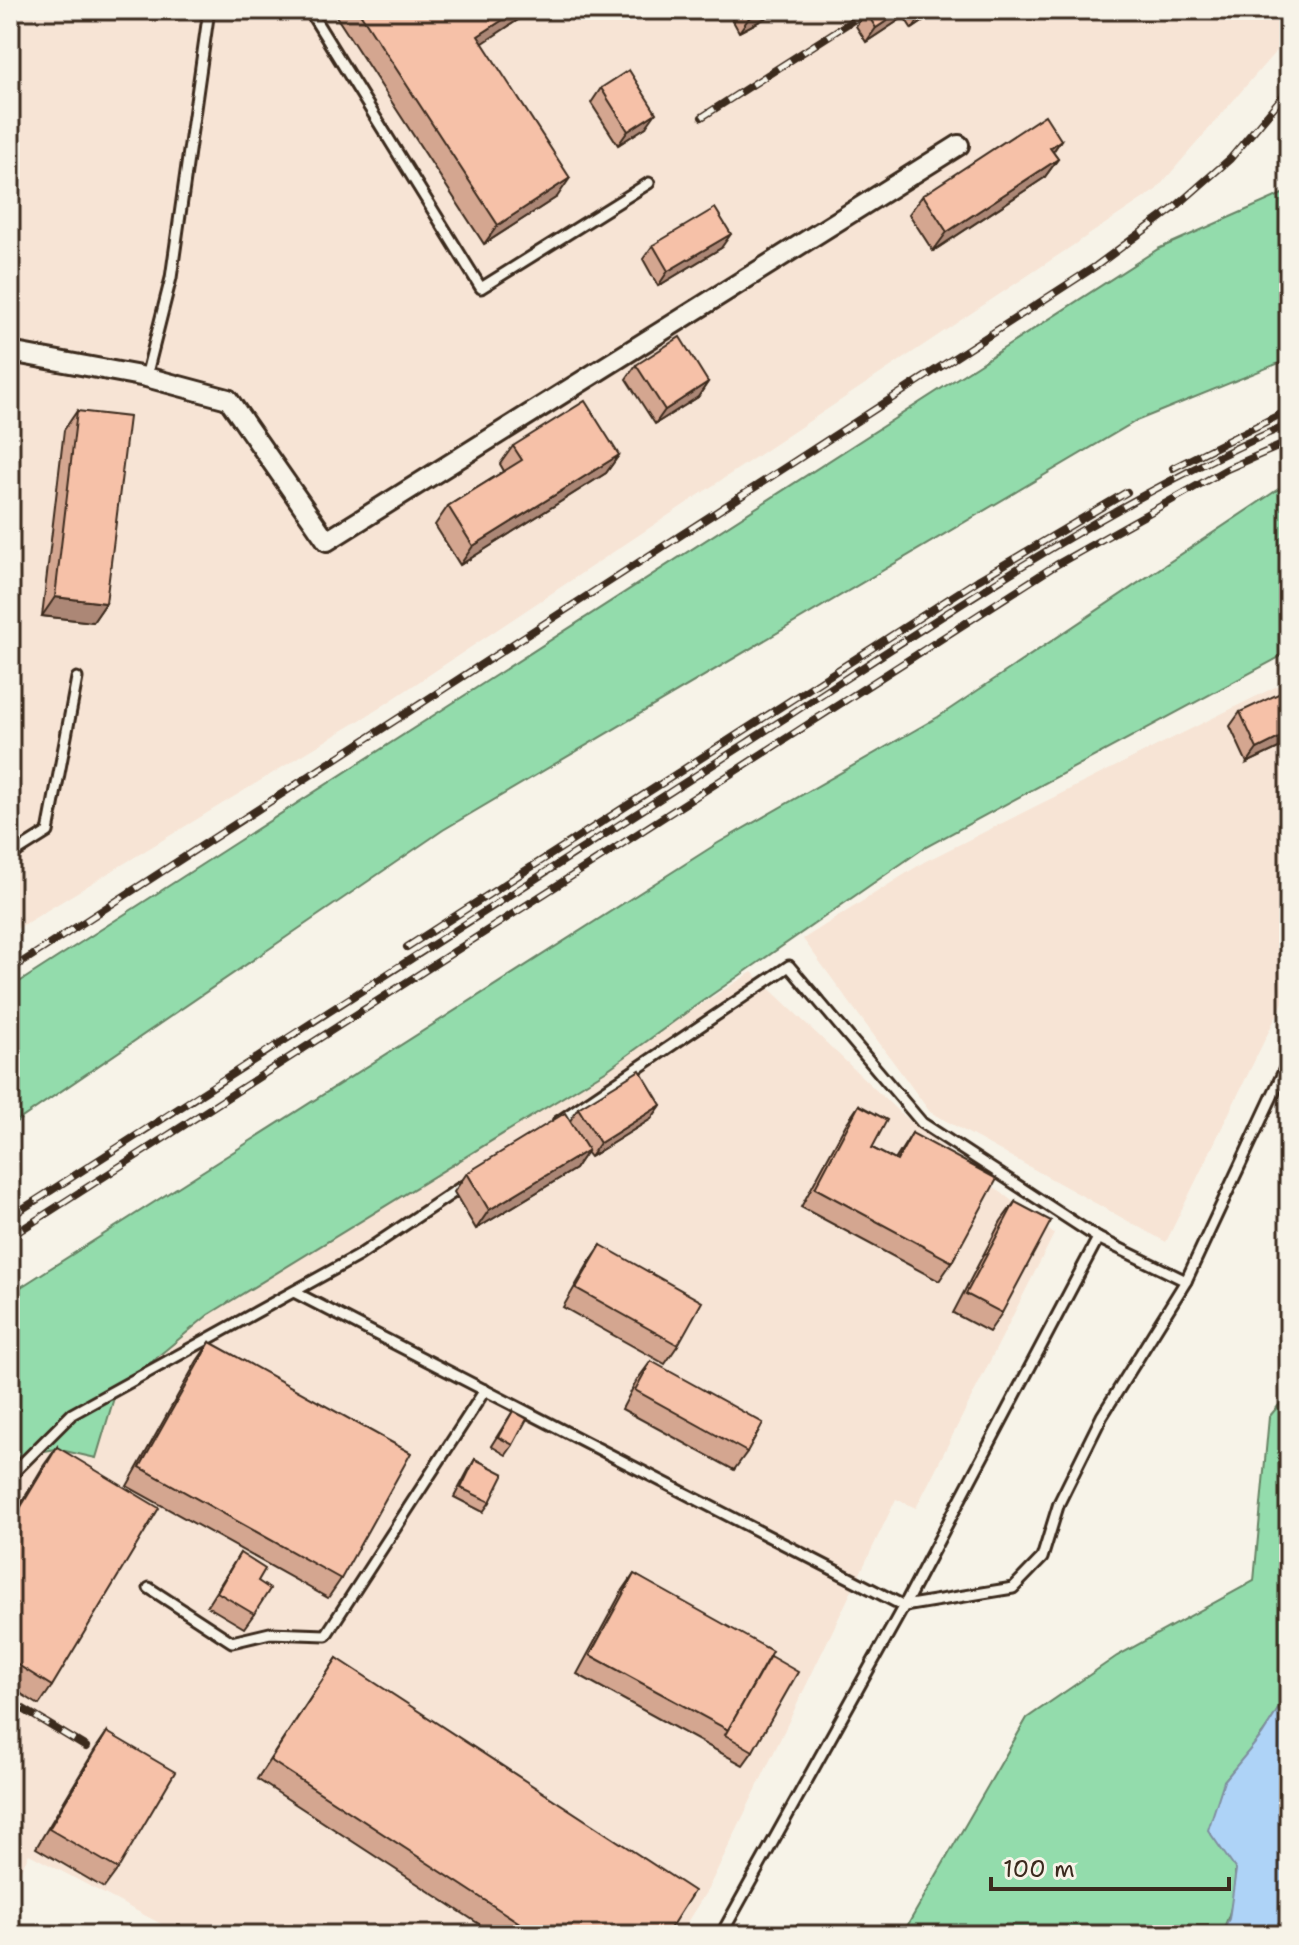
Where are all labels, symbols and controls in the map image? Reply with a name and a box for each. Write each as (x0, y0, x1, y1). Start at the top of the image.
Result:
scale bar (991, 1841, 1229, 1891)
text: 100 m (1003, 1853, 1075, 1885)

